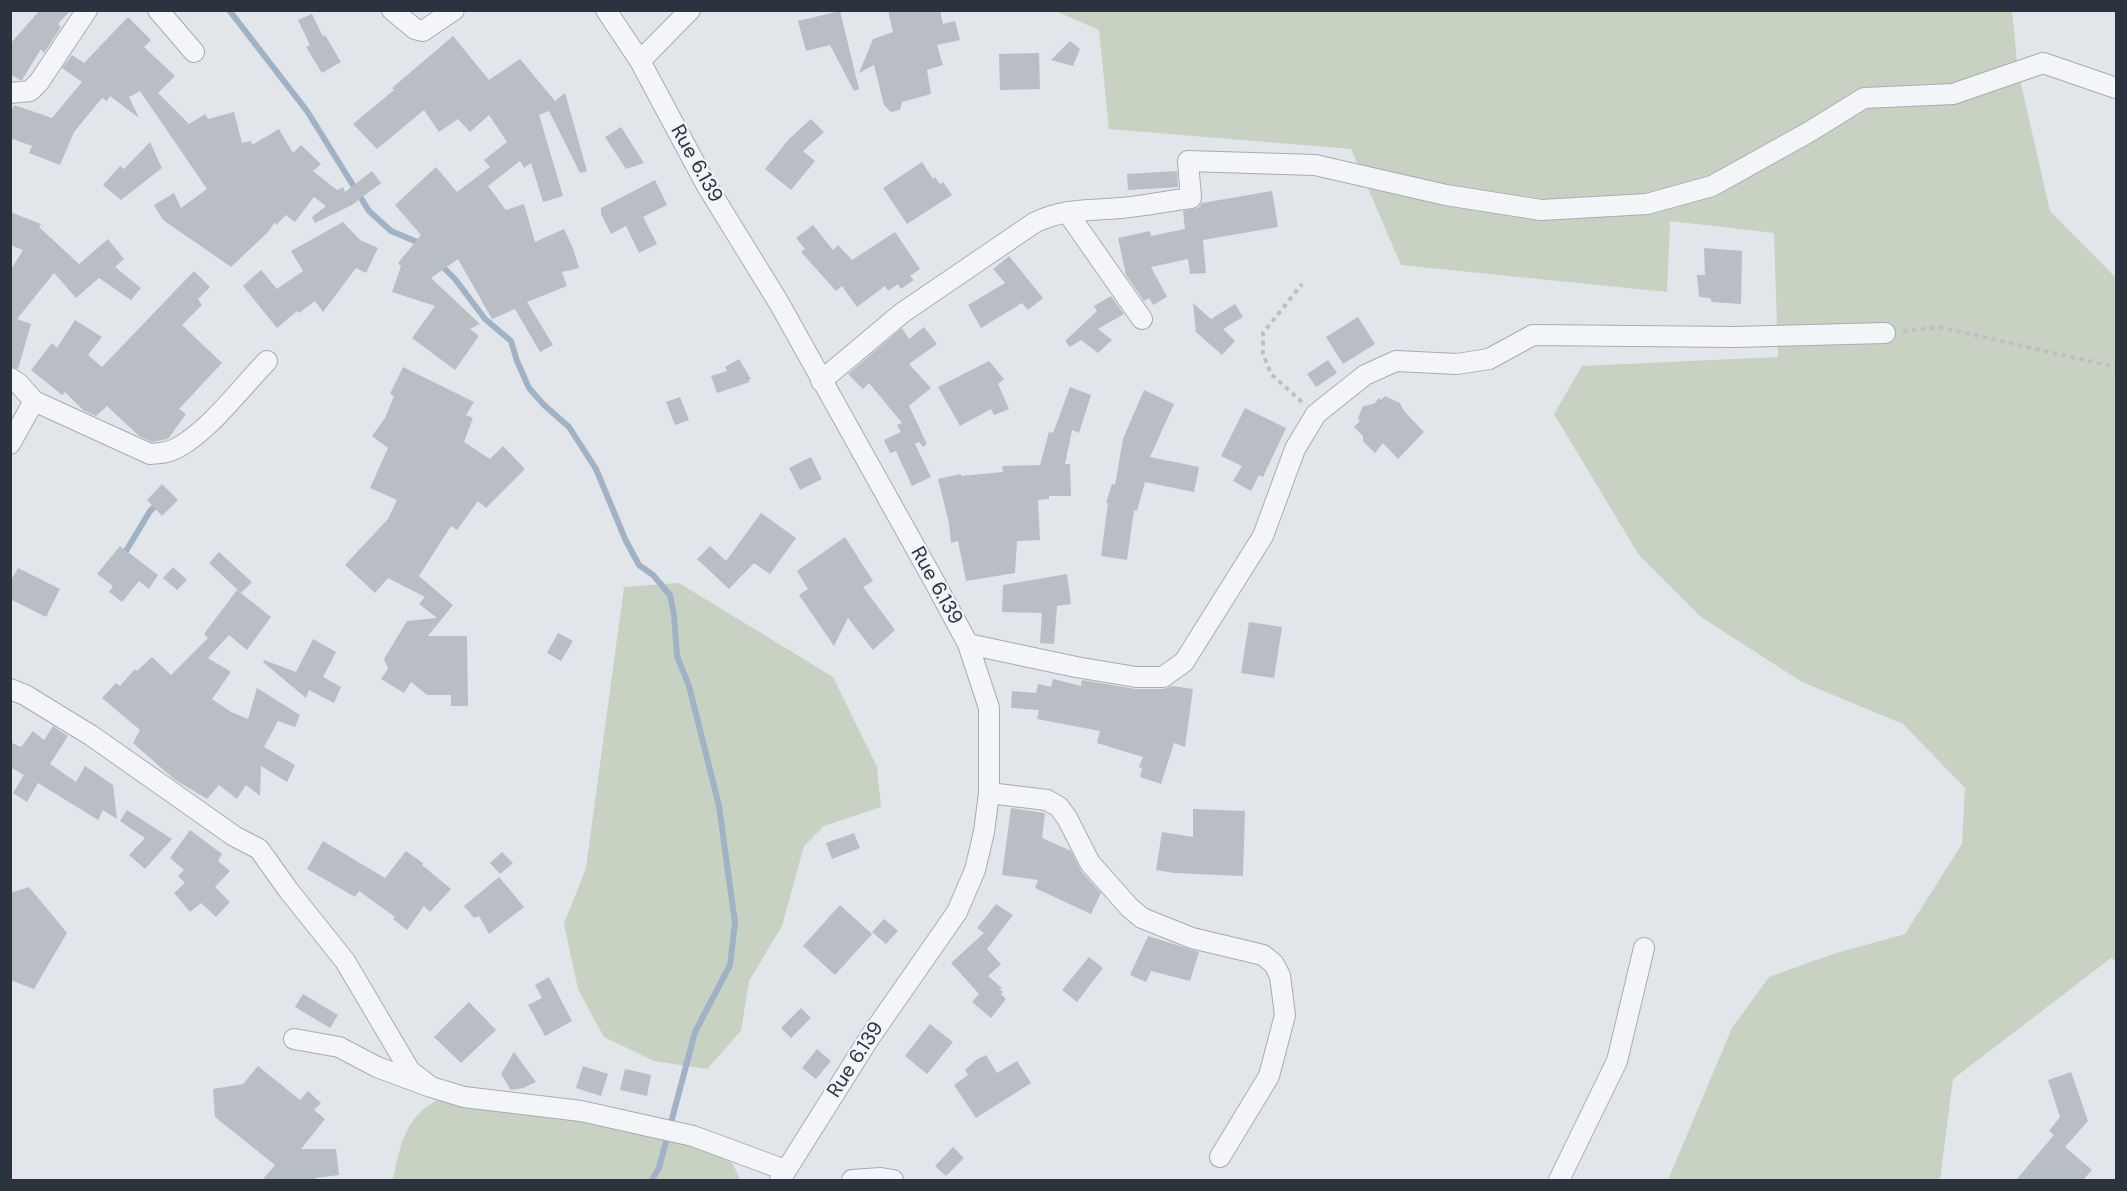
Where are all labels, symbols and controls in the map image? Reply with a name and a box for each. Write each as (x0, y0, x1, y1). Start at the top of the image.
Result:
street label: Rue 6.139 (665, 121, 727, 207)
street label: Rue 6.139 (905, 543, 967, 629)
street label: Rue 6.139 (823, 1018, 889, 1102)

